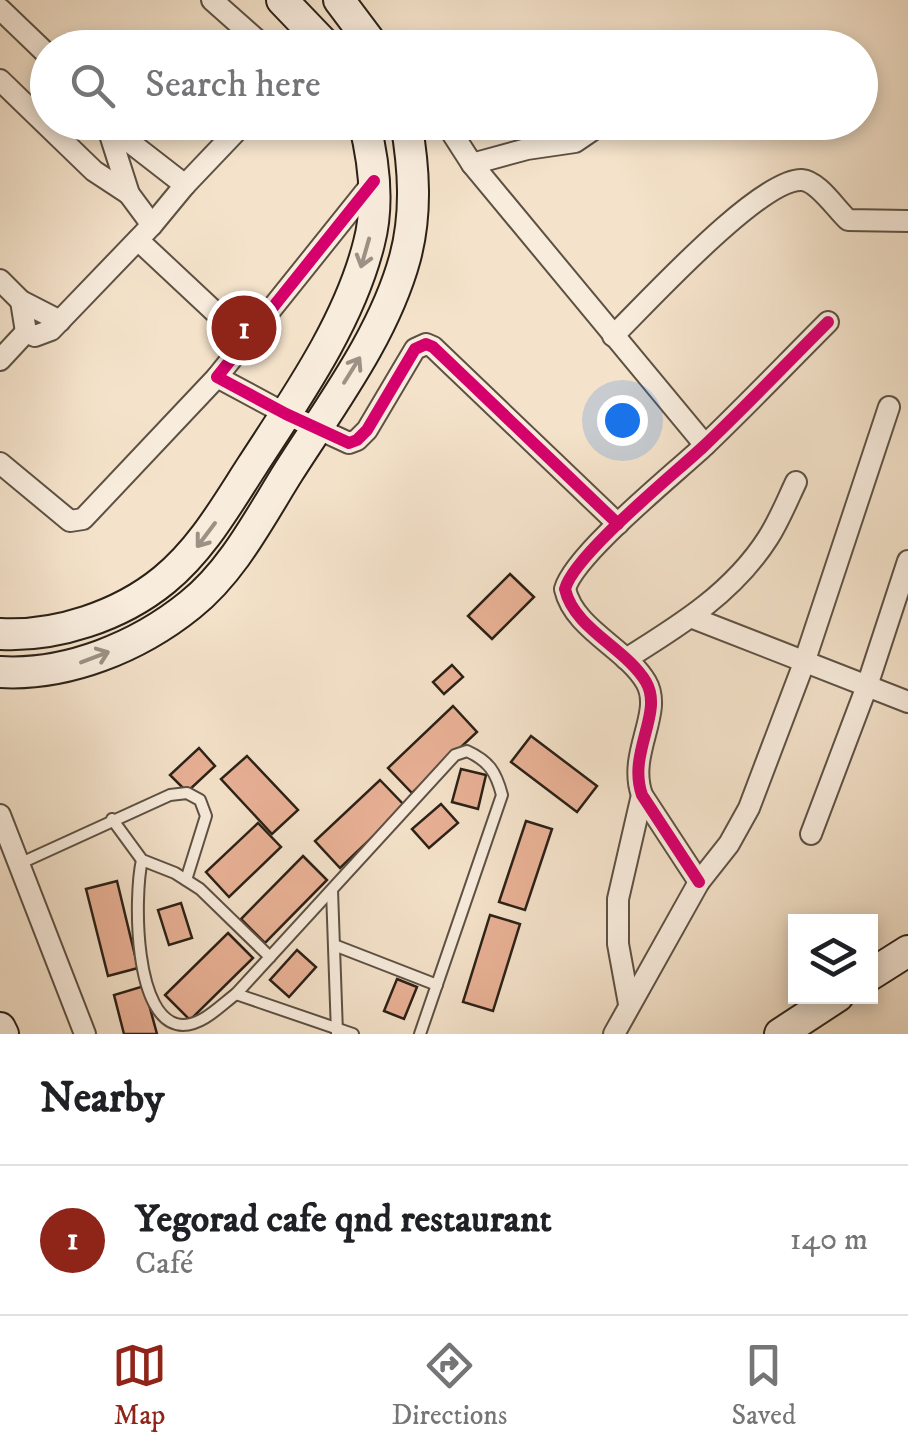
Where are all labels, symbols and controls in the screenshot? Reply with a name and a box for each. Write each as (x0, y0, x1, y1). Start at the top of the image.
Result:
search box (30, 30, 878, 140)
icon: search (65, 58, 120, 113)
text: Search here (145, 61, 321, 109)
one-way arrow (355, 237, 374, 268)
pin: 1 (212, 290, 276, 366)
one-way arrow (342, 356, 362, 385)
your location (597, 395, 648, 446)
one-way arrow (195, 521, 216, 548)
one-way arrow (79, 647, 110, 665)
map controls (788, 914, 878, 1004)
button: layers (788, 914, 878, 1004)
text: Nearby (40, 1073, 164, 1125)
text: Yegorad cafe qnd restaurant (135, 1196, 552, 1244)
text: 1 (67, 1220, 78, 1260)
text: 140 m (790, 1220, 868, 1260)
text: Café (135, 1244, 193, 1284)
tab: Map (112, 1338, 167, 1433)
tab: Directions (391, 1338, 507, 1433)
tab: Saved (732, 1338, 796, 1433)

